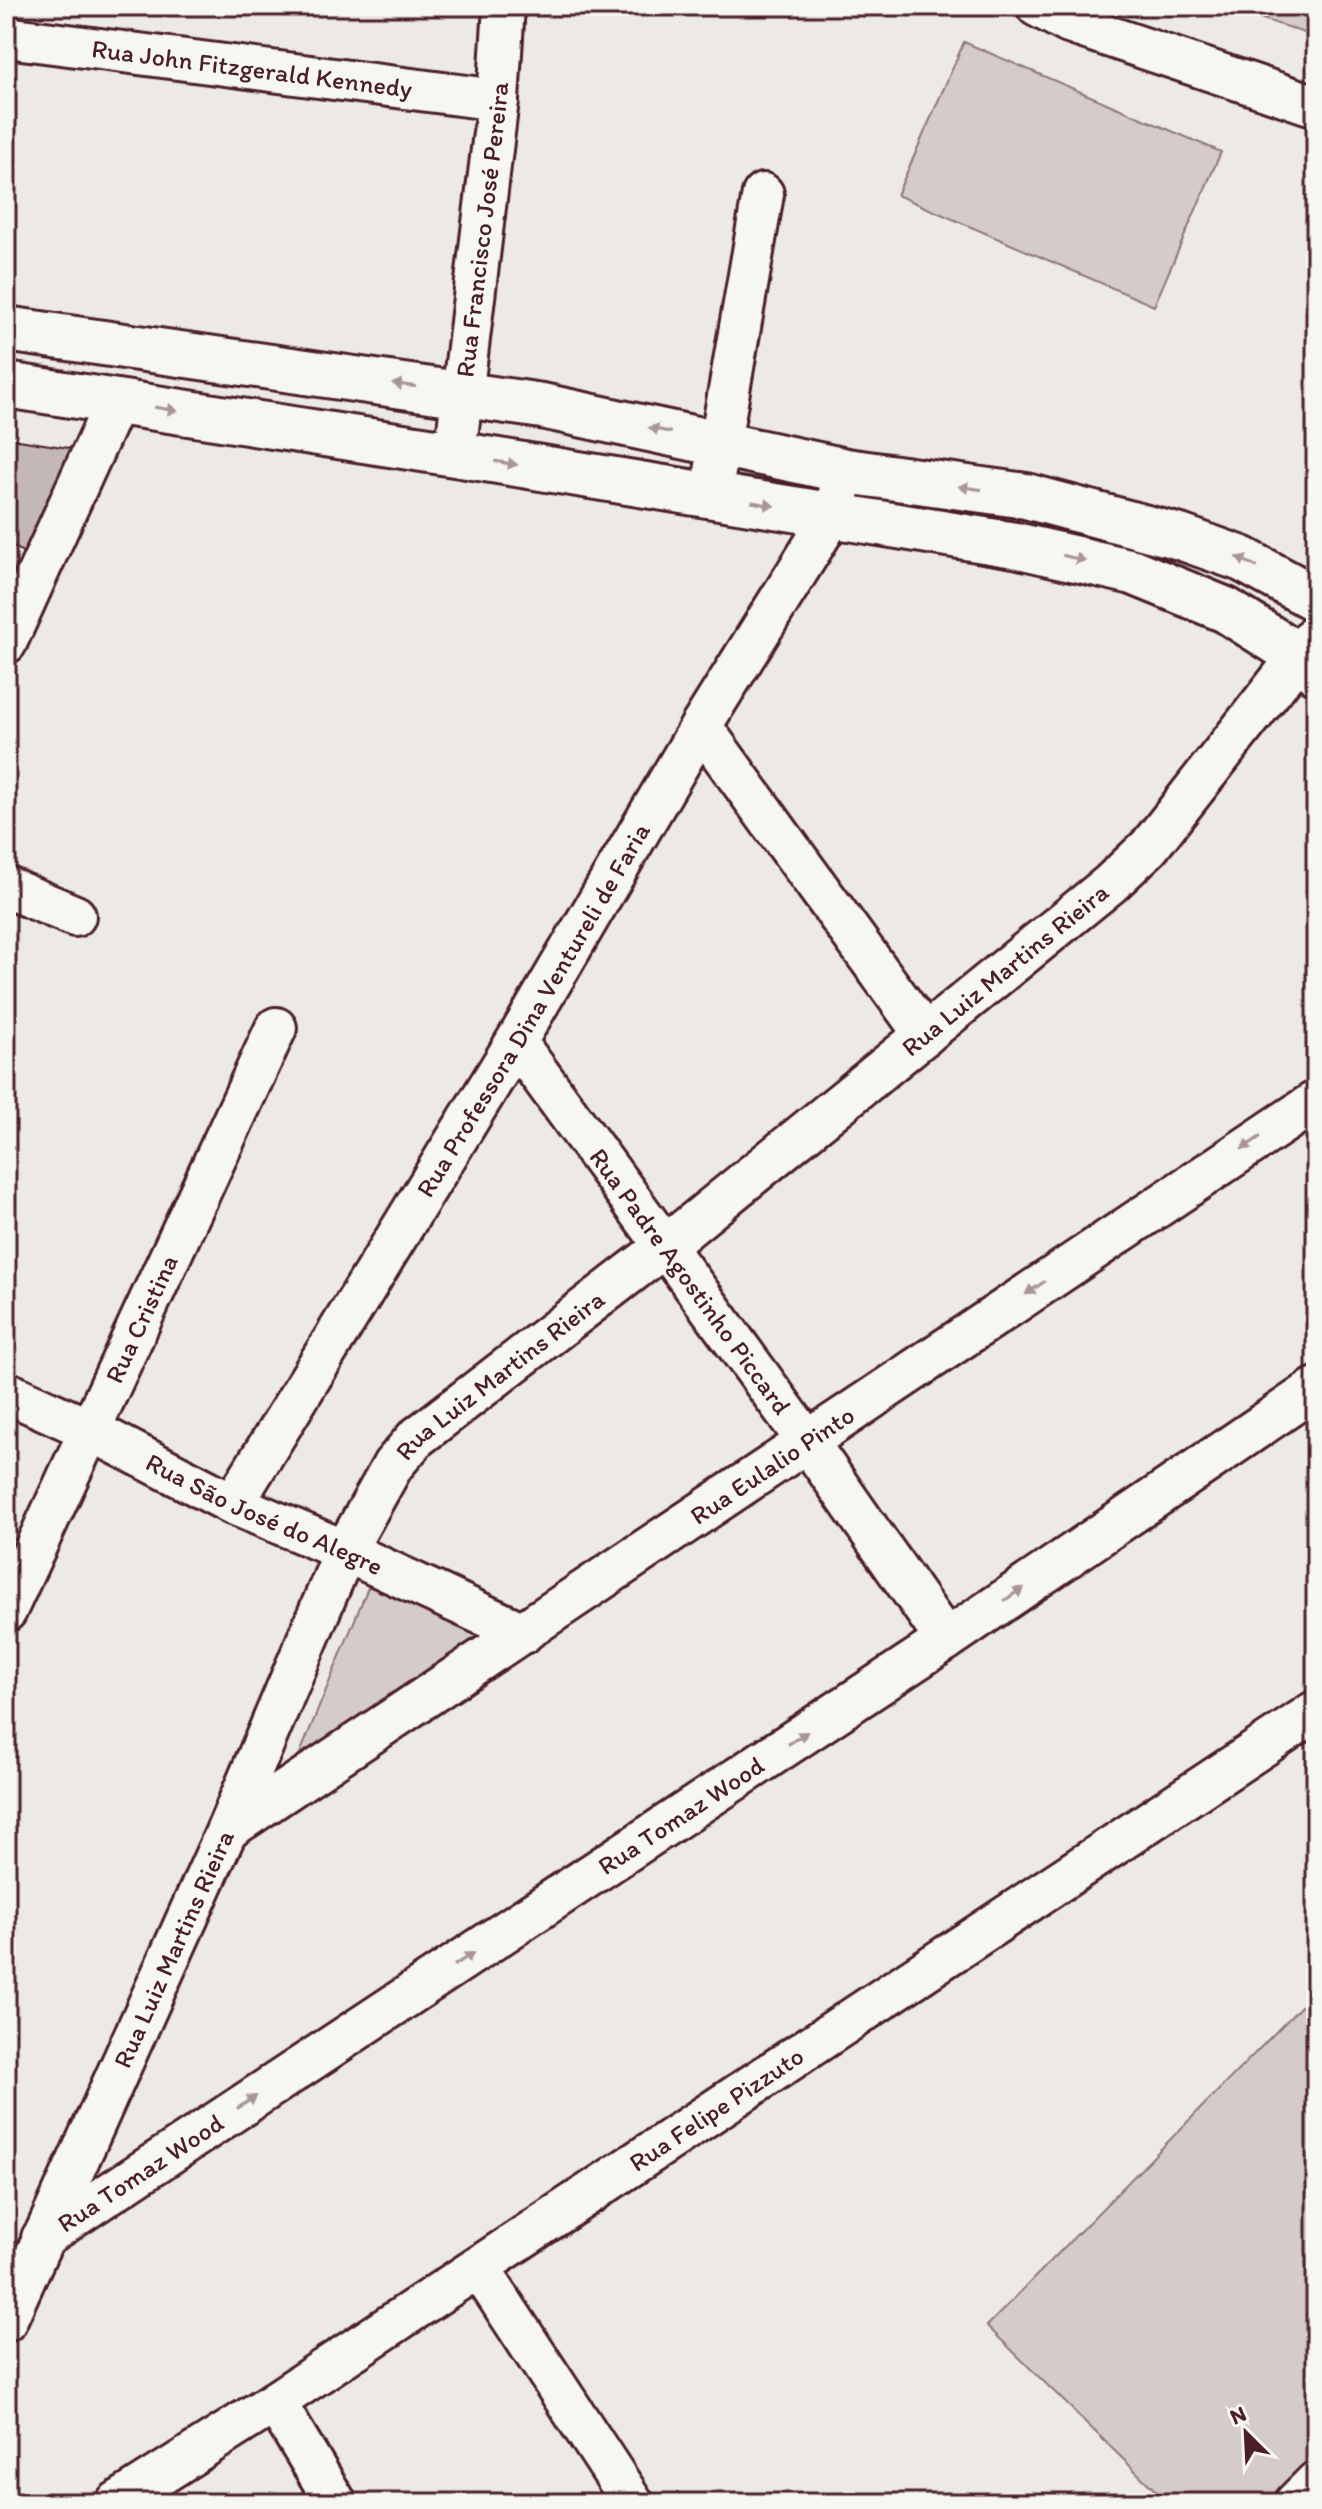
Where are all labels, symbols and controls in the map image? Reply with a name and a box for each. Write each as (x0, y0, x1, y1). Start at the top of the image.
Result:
street label: Rua John Fitzgerald Kennedy (90, 32, 414, 105)
street label: Rua Francisco José Pereira (448, 81, 515, 379)
one-way arrow (391, 378, 416, 391)
one-way arrow (154, 403, 179, 415)
one-way arrow (647, 423, 672, 436)
one-way arrow (494, 457, 519, 469)
one-way arrow (957, 481, 982, 494)
one-way arrow (751, 498, 776, 510)
one-way arrow (1062, 552, 1087, 565)
one-way arrow (1236, 555, 1259, 569)
street label: Rua Professora Dina Ventureli de Faria (409, 817, 657, 1203)
street label: Rua Luiz Martins Rieira (895, 875, 1115, 1063)
one-way arrow (1240, 1136, 1261, 1151)
street label: Rua Padre Agostinho Piccard (583, 1142, 798, 1421)
street label: Rua Cristina (98, 1249, 185, 1388)
one-way arrow (1024, 1280, 1045, 1295)
street label: Rua Luiz Martins Rieira (388, 1283, 611, 1467)
street label: Rua Eulalio Pinto (684, 1399, 860, 1531)
street label: Rua São José do Alegre (141, 1446, 388, 1582)
one-way arrow (1003, 1587, 1025, 1602)
one-way arrow (787, 1731, 808, 1746)
street label: Rua Tomaz Wood (592, 1749, 770, 1882)
street label: Rua Luiz Martins Rieira (106, 1825, 241, 2073)
one-way arrow (453, 1952, 475, 1967)
street label: Rua Felipe Pizzuto (623, 2040, 810, 2179)
one-way arrow (237, 2095, 258, 2110)
street label: Rua Tomaz Wood (51, 2106, 230, 2239)
north arrow (1206, 2393, 1286, 2473)
text: N (1226, 2400, 1250, 2431)

